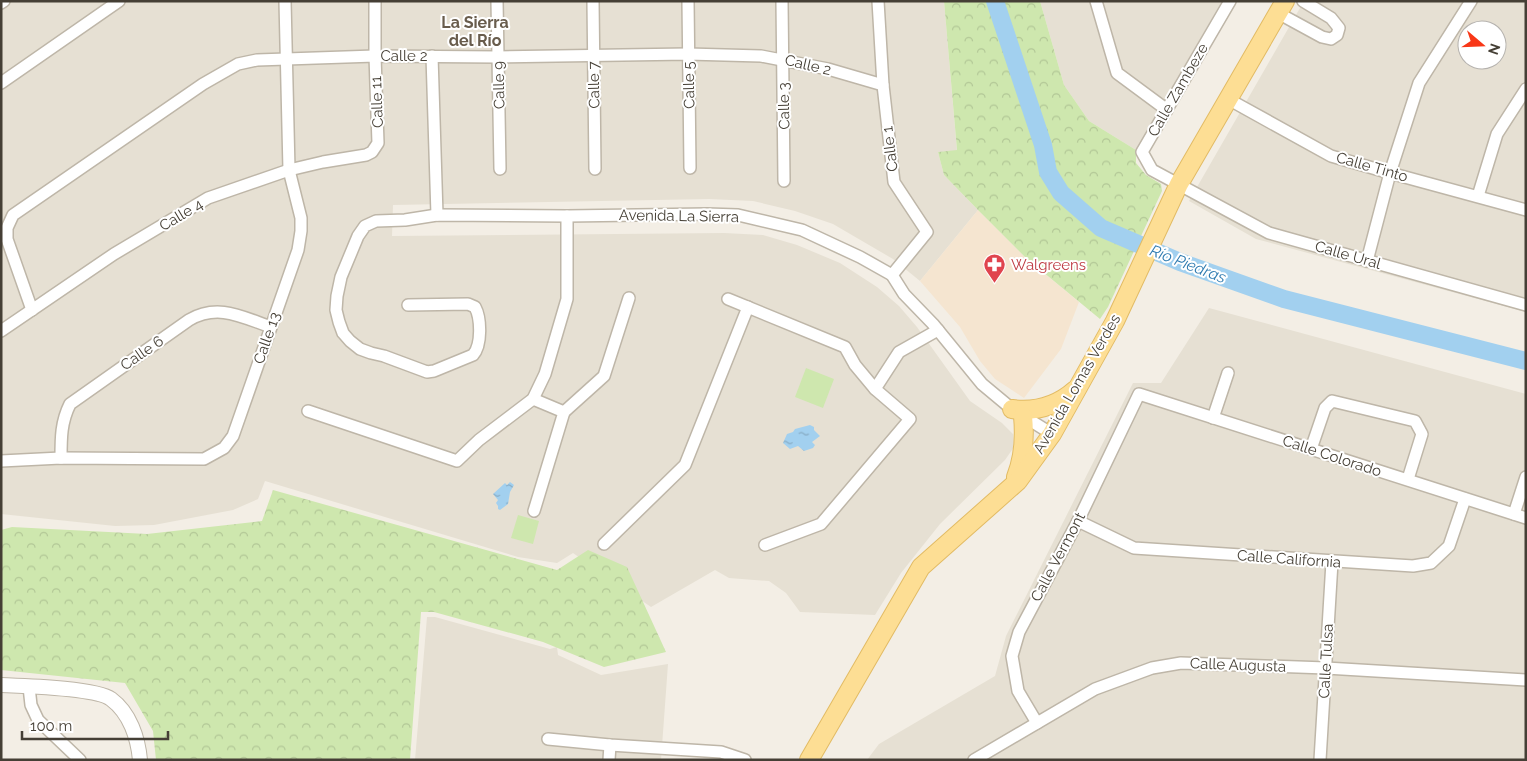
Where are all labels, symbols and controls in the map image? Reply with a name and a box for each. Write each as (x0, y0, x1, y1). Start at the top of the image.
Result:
district label: La Sierra del Río (441, 13, 509, 50)
north arrow (1457, 20, 1507, 70)
street label: Calle Zambeze (1144, 40, 1212, 140)
text: N (1485, 42, 1504, 57)
street label: Calle 2 (380, 47, 428, 65)
street label: Calle 2 (783, 51, 833, 79)
street label: Calle 9 (490, 61, 508, 109)
street label: Calle 7 (585, 61, 603, 109)
street label: Calle 5 (680, 61, 698, 109)
street label: Calle 11 (367, 75, 387, 128)
street label: Calle 3 (775, 82, 793, 130)
street label: Calle 1 (878, 125, 902, 173)
street label: Calle Tinto (1334, 148, 1410, 186)
street label: Calle 4 (156, 195, 206, 235)
street label: Avenida La Sierra (619, 206, 739, 226)
street label: Calle Ural (1313, 237, 1384, 273)
water label: Río Piedras (1147, 241, 1229, 287)
pharmacy icon: Walgreens (983, 253, 1007, 284)
place label: Walgreens (1011, 256, 1086, 274)
street label: Calle 13 (250, 310, 284, 366)
street label: Avenida Lomas Verdes (1030, 311, 1124, 457)
street label: Calle 6 (117, 332, 167, 374)
street label: Calle Colorado (1280, 432, 1384, 481)
street label: Calle Vermont (1027, 509, 1089, 605)
street label: Calle California (1236, 546, 1342, 572)
street label: Calle Tulsa (1315, 623, 1337, 699)
street label: Calle Augusta (1190, 654, 1286, 676)
scale bar (22, 708, 169, 740)
text: 100 m (30, 717, 72, 735)

